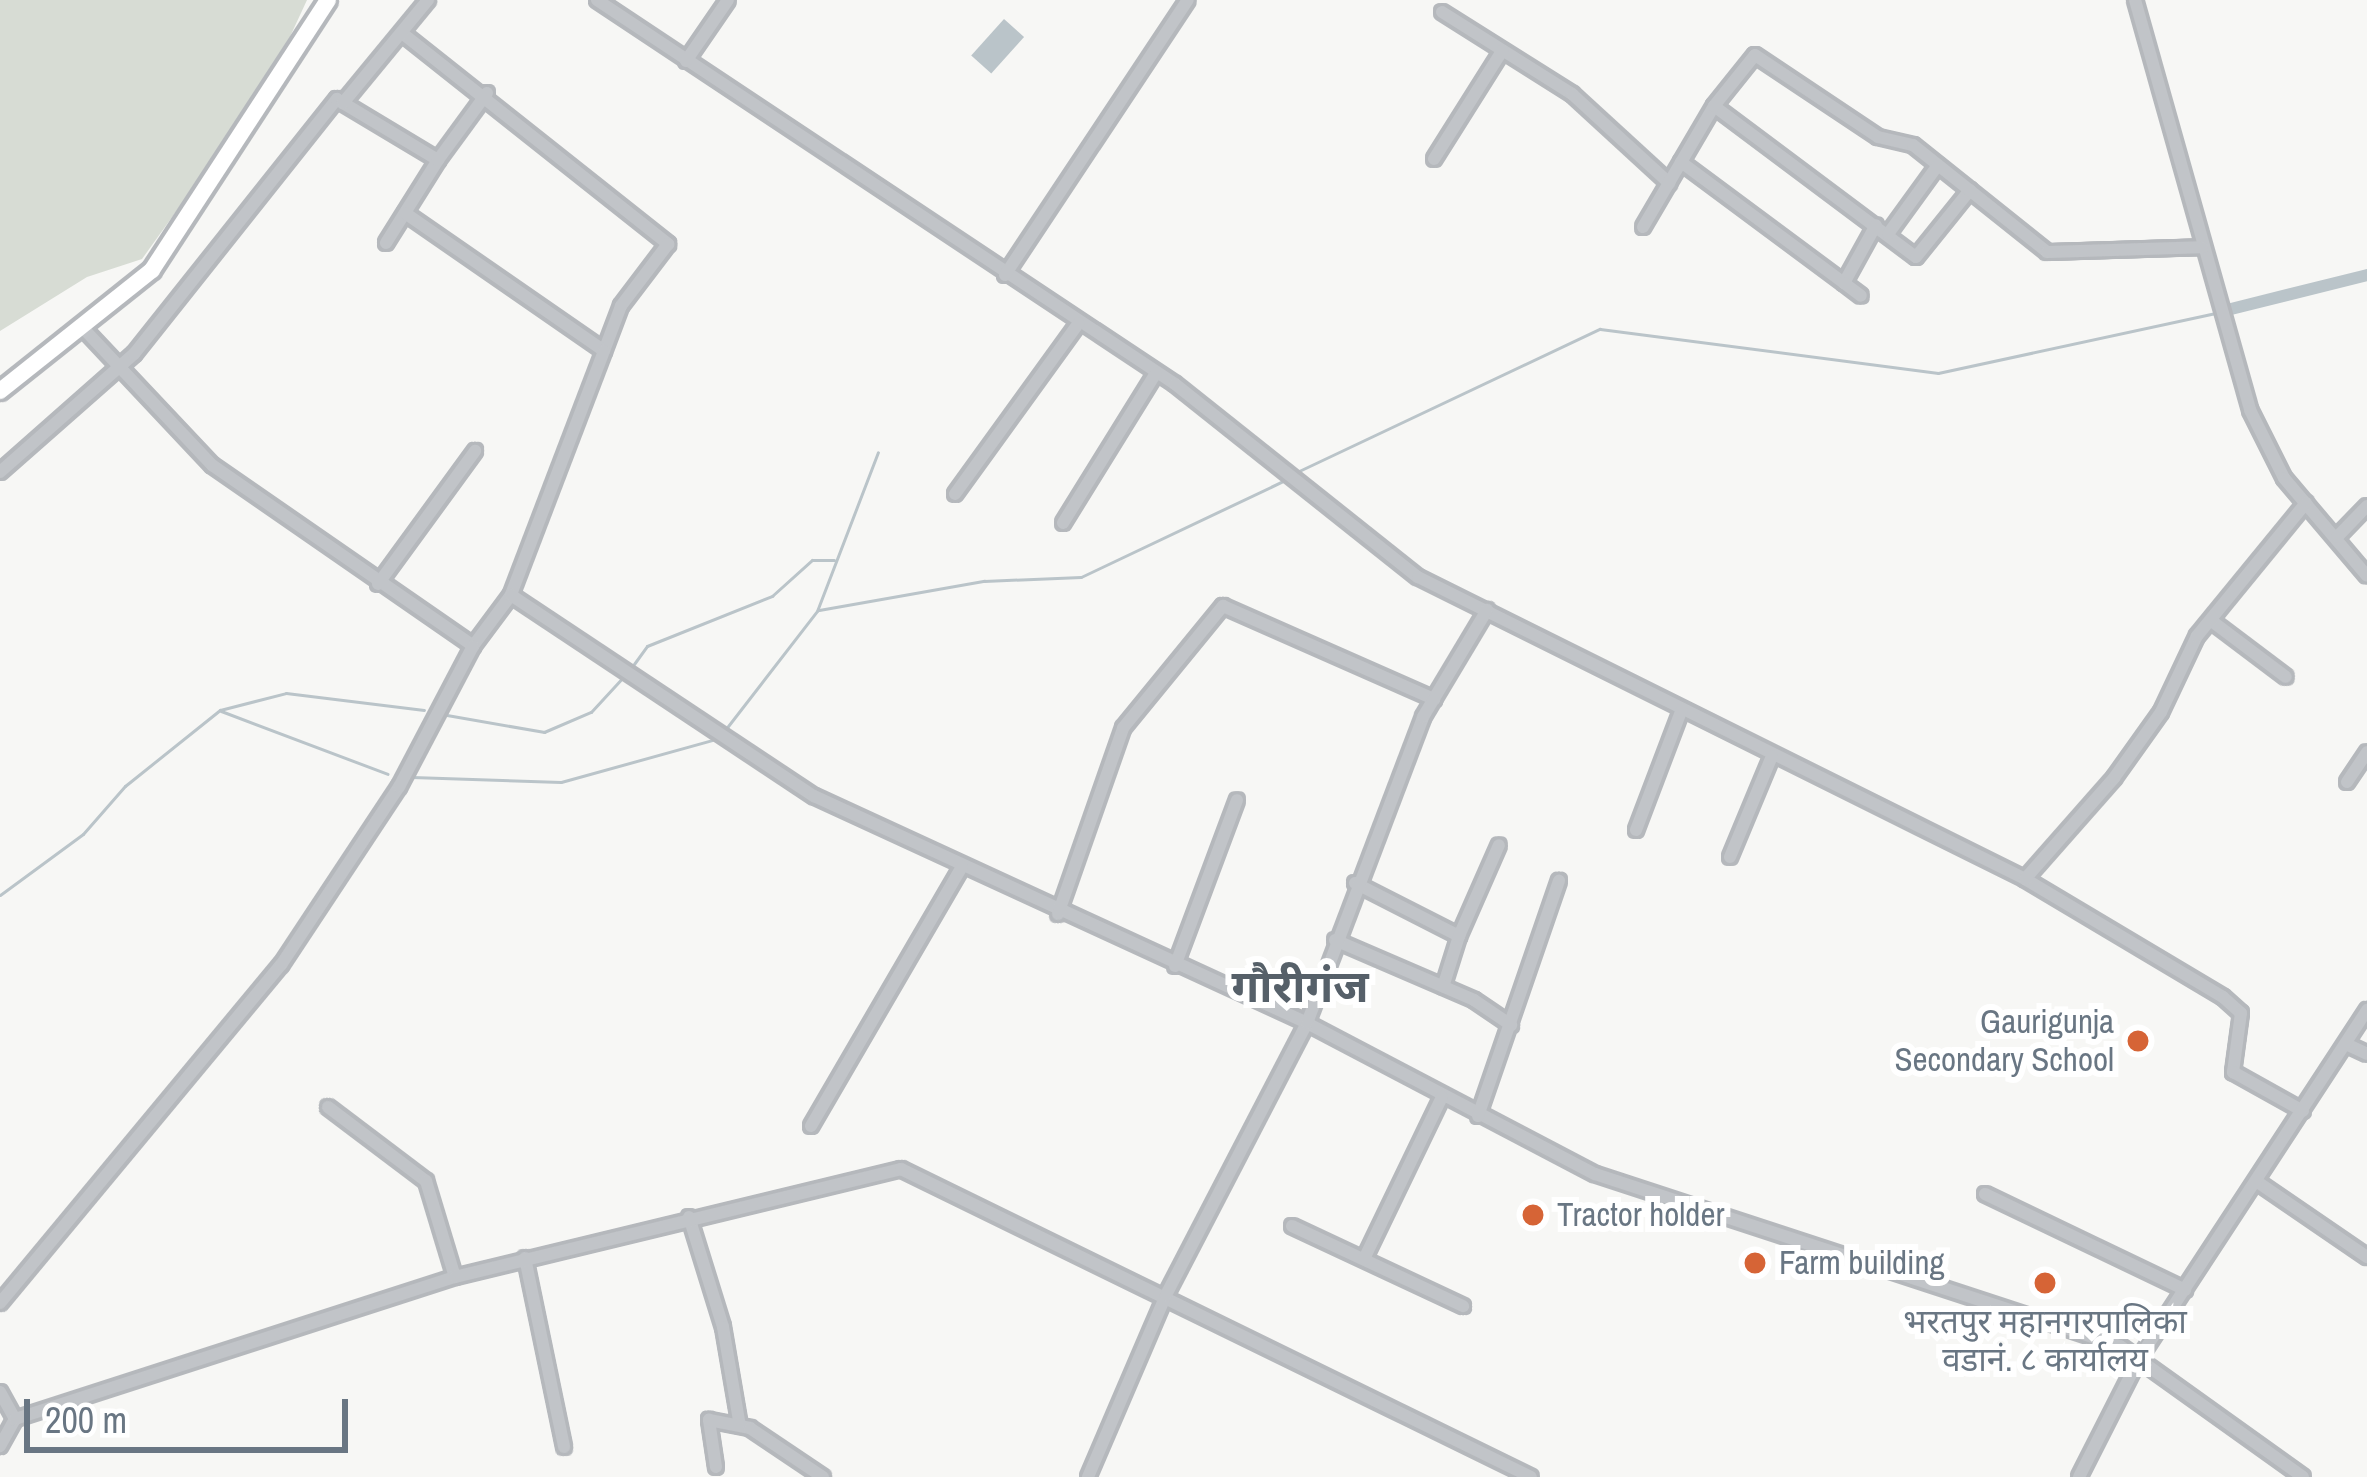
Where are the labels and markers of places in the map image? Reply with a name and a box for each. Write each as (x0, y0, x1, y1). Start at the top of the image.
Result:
place label: Gaurigunja Secondary School (1894, 1002, 2114, 1080)
marker: Gaurigunja Secondary School (2125, 1028, 2151, 1054)
place label: Tractor holder (1557, 1195, 1724, 1235)
marker: Tractor holder (1520, 1202, 1546, 1228)
place label: Farm building (1779, 1243, 1945, 1283)
marker: Farm building (1742, 1250, 1768, 1276)
marker: भरतपुर महानगरपालिका वडानं. ८ कार्यालय (2032, 1270, 2058, 1296)
place label: भरतपुर महानगरपालिका वडानं. ८ कार्यालय (1903, 1302, 2187, 1380)

